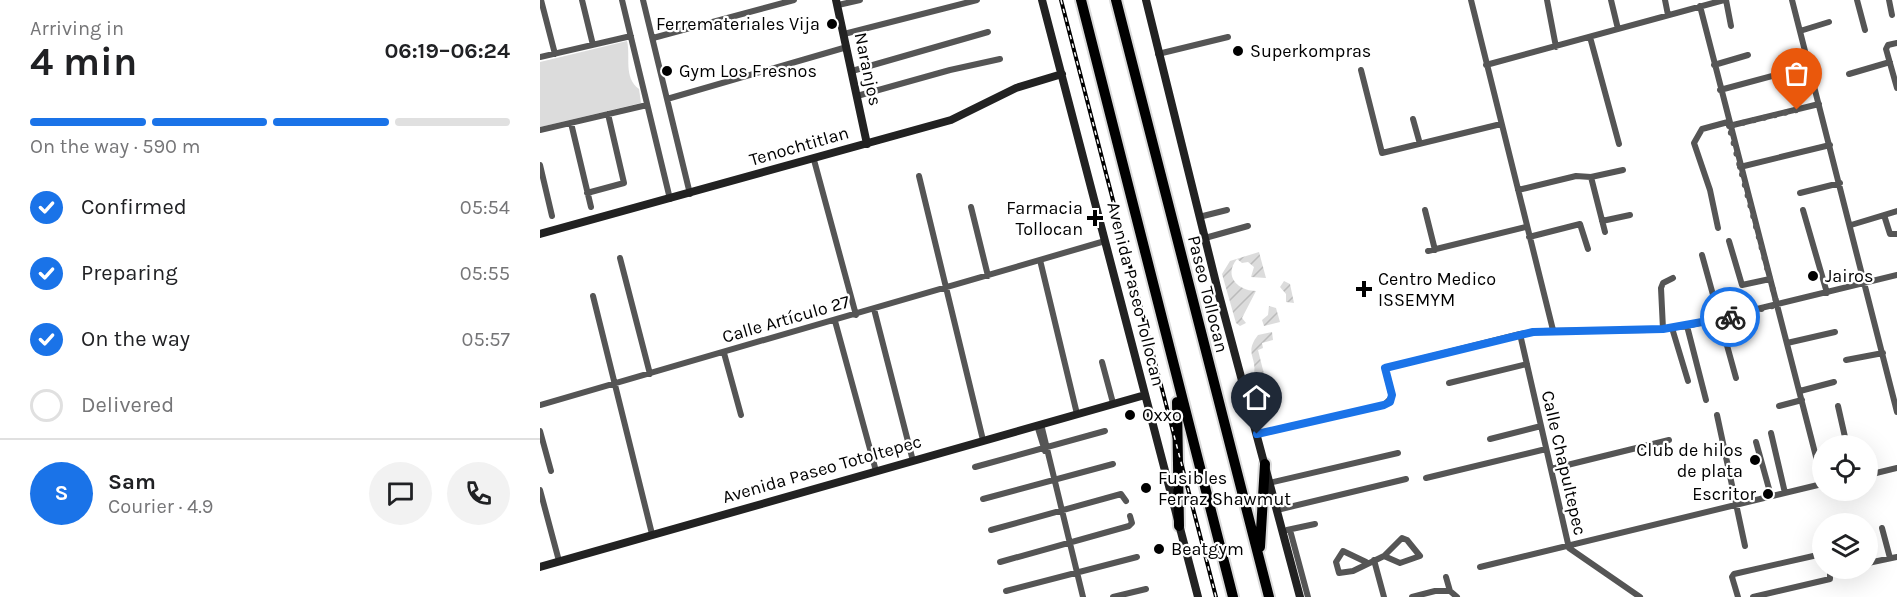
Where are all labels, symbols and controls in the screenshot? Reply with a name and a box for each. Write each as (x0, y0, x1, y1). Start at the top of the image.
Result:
place label: Ferremateriales Vija (656, 13, 820, 35)
text: Arriving in (30, 17, 124, 40)
marker: Ferremateriales Vija (825, 17, 839, 31)
street label: Naranjos (850, 30, 886, 108)
text: 06:19–06:24 (384, 38, 510, 64)
text: 4 min (30, 39, 137, 85)
place label: Superkompras (1250, 40, 1371, 62)
marker: Superkompras (1231, 44, 1245, 58)
pin (1771, 48, 1822, 110)
icon: bag (1780, 57, 1813, 90)
place label: Gym Los Fresnos (679, 60, 817, 82)
marker: Gym Los Fresnos (660, 64, 674, 78)
street label: Tenochtitlan (747, 121, 851, 171)
text: On the way · 590 m (30, 135, 200, 158)
icon: check (30, 191, 63, 224)
text: Confirmed (81, 194, 187, 220)
text: 05:54 (460, 196, 510, 219)
place label: Farmacia Tollocan (1006, 197, 1083, 240)
street label: Avenida Paseo Tollocan (1102, 199, 1170, 389)
marker: Farmacia Tollocan (1088, 211, 1102, 225)
street label: Paseo Tollocan (1183, 233, 1233, 355)
icon: check (30, 257, 63, 290)
text: Preparing (81, 260, 178, 286)
text: 05:55 (460, 262, 510, 285)
place label: Jairos (1825, 265, 1873, 287)
place label: Centro Medico ISSEMYM (1378, 268, 1496, 311)
marker: Jairos (1806, 269, 1820, 283)
marker: Centro Medico ISSEMYM (1355, 280, 1373, 298)
courier (1700, 287, 1760, 347)
street label: Calle Artículo 27 (720, 290, 853, 348)
icon: bike (1714, 301, 1747, 334)
icon: check (30, 323, 63, 356)
text: On the way (81, 326, 190, 352)
text: 05:57 (462, 328, 510, 351)
pin (1231, 372, 1282, 434)
icon: home (1240, 381, 1273, 414)
street label: Calle Chapultepec (1537, 388, 1591, 538)
text: Delivered (81, 392, 174, 418)
place label: Oxxo (1142, 404, 1182, 426)
marker: Oxxo (1123, 408, 1137, 422)
street label: Avenida Paseo Totoltepec (720, 430, 924, 508)
map controls (1812, 435, 1878, 579)
button: locate (1812, 435, 1878, 501)
place label: Club de hilos de plata (1636, 439, 1743, 482)
marker: Club de hilos de plata (1748, 453, 1762, 467)
button: chat (369, 462, 432, 525)
button: phone (447, 462, 510, 525)
place label: Fusibles Ferraz Shawmut (1158, 467, 1291, 510)
text: Sam (108, 469, 156, 495)
text: S (54, 480, 69, 506)
marker: Fusibles Ferraz Shawmut (1139, 481, 1153, 495)
place label: Escritor (1692, 483, 1756, 505)
marker: Escritor (1761, 487, 1775, 501)
text: Courier · 4.9 (108, 495, 213, 518)
button: layers (1812, 513, 1878, 579)
place label: Beatgym (1171, 538, 1244, 560)
marker: Beatgym (1152, 542, 1166, 556)

